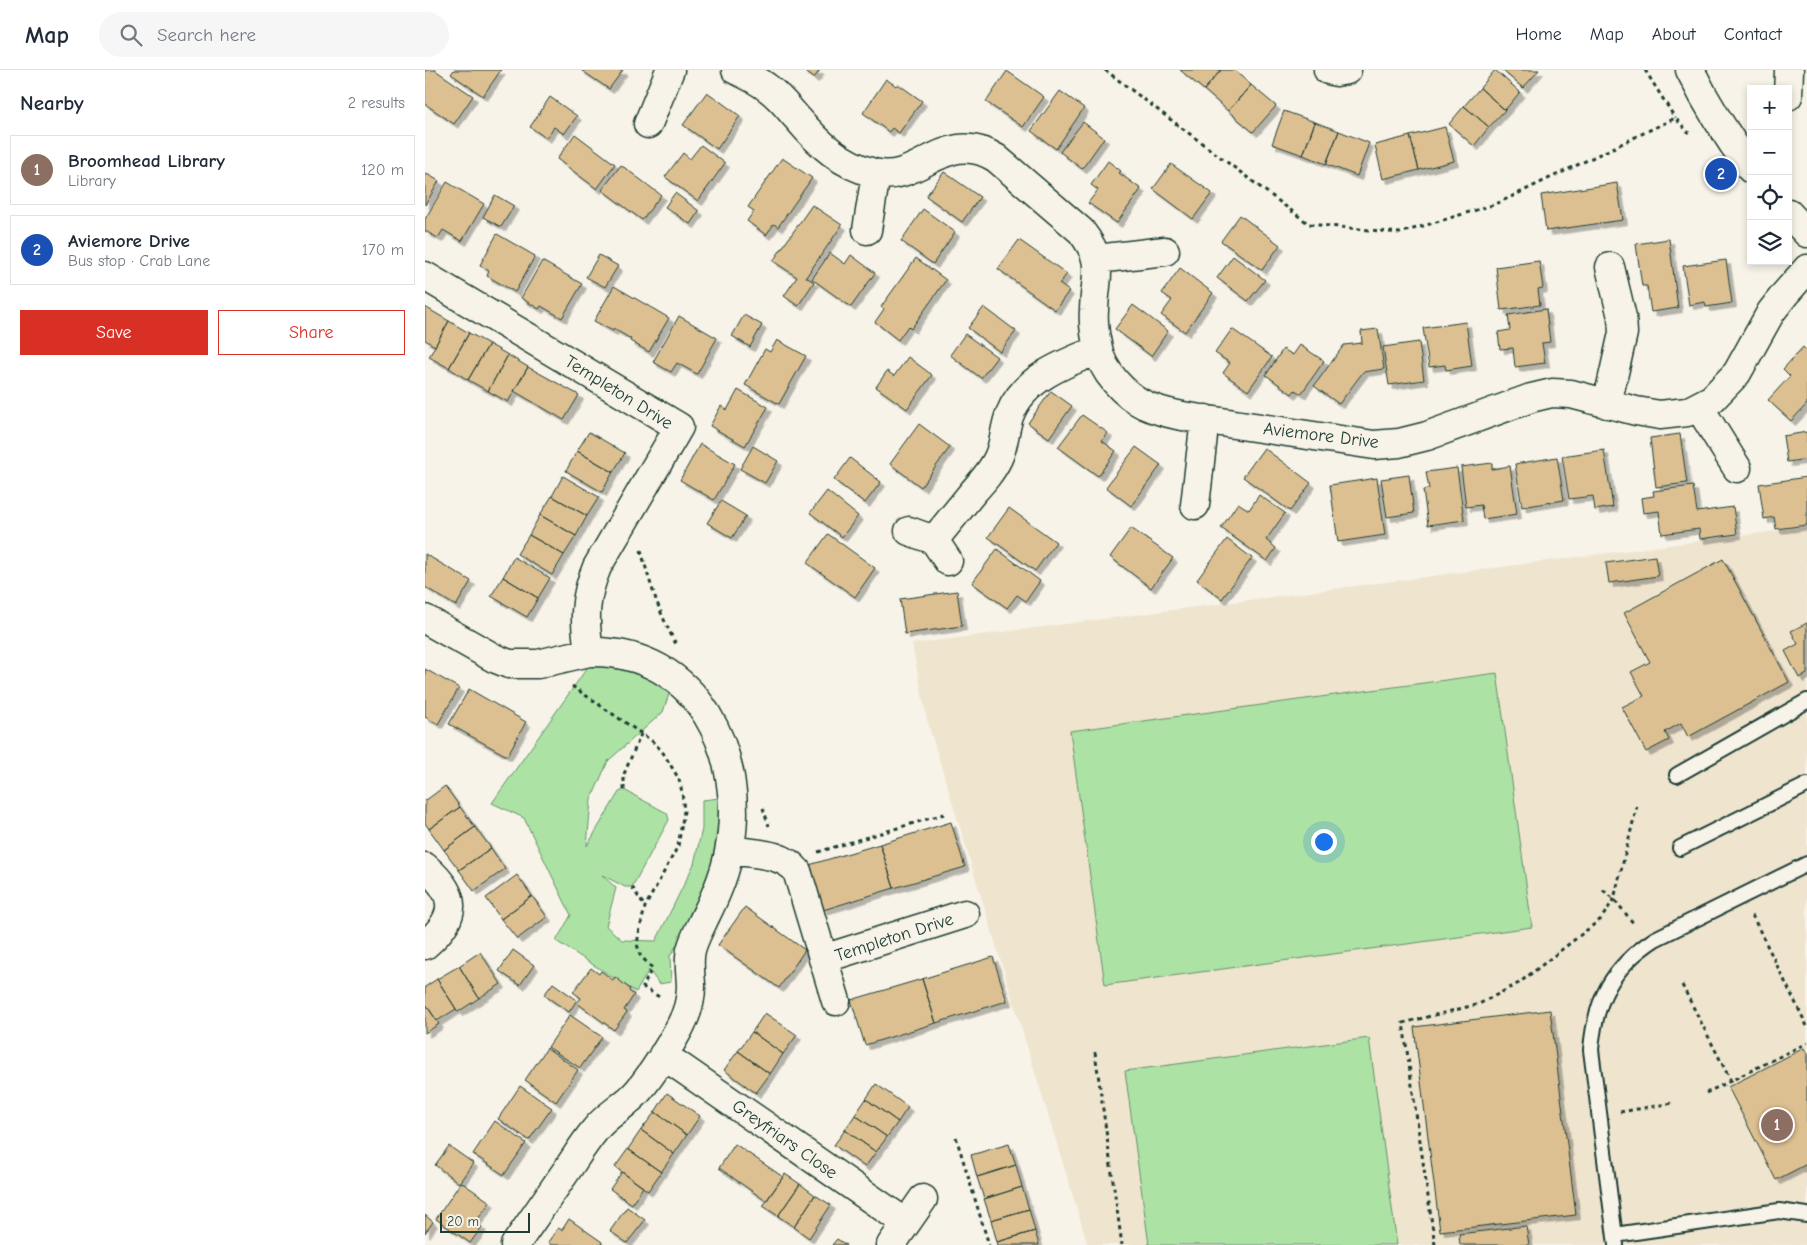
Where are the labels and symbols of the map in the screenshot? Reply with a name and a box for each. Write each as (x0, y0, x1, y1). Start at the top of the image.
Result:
pin: 2 (1705, 155, 1737, 193)
street label: Templeton Drive (561, 351, 677, 434)
street label: Aviemore Drive (1262, 418, 1380, 453)
your location (1311, 829, 1337, 855)
street label: Templeton Drive (832, 908, 956, 967)
street label: Greyfriars Close (728, 1095, 841, 1184)
pin: 1 (1761, 1106, 1793, 1144)
scale bar (440, 1210, 530, 1233)

